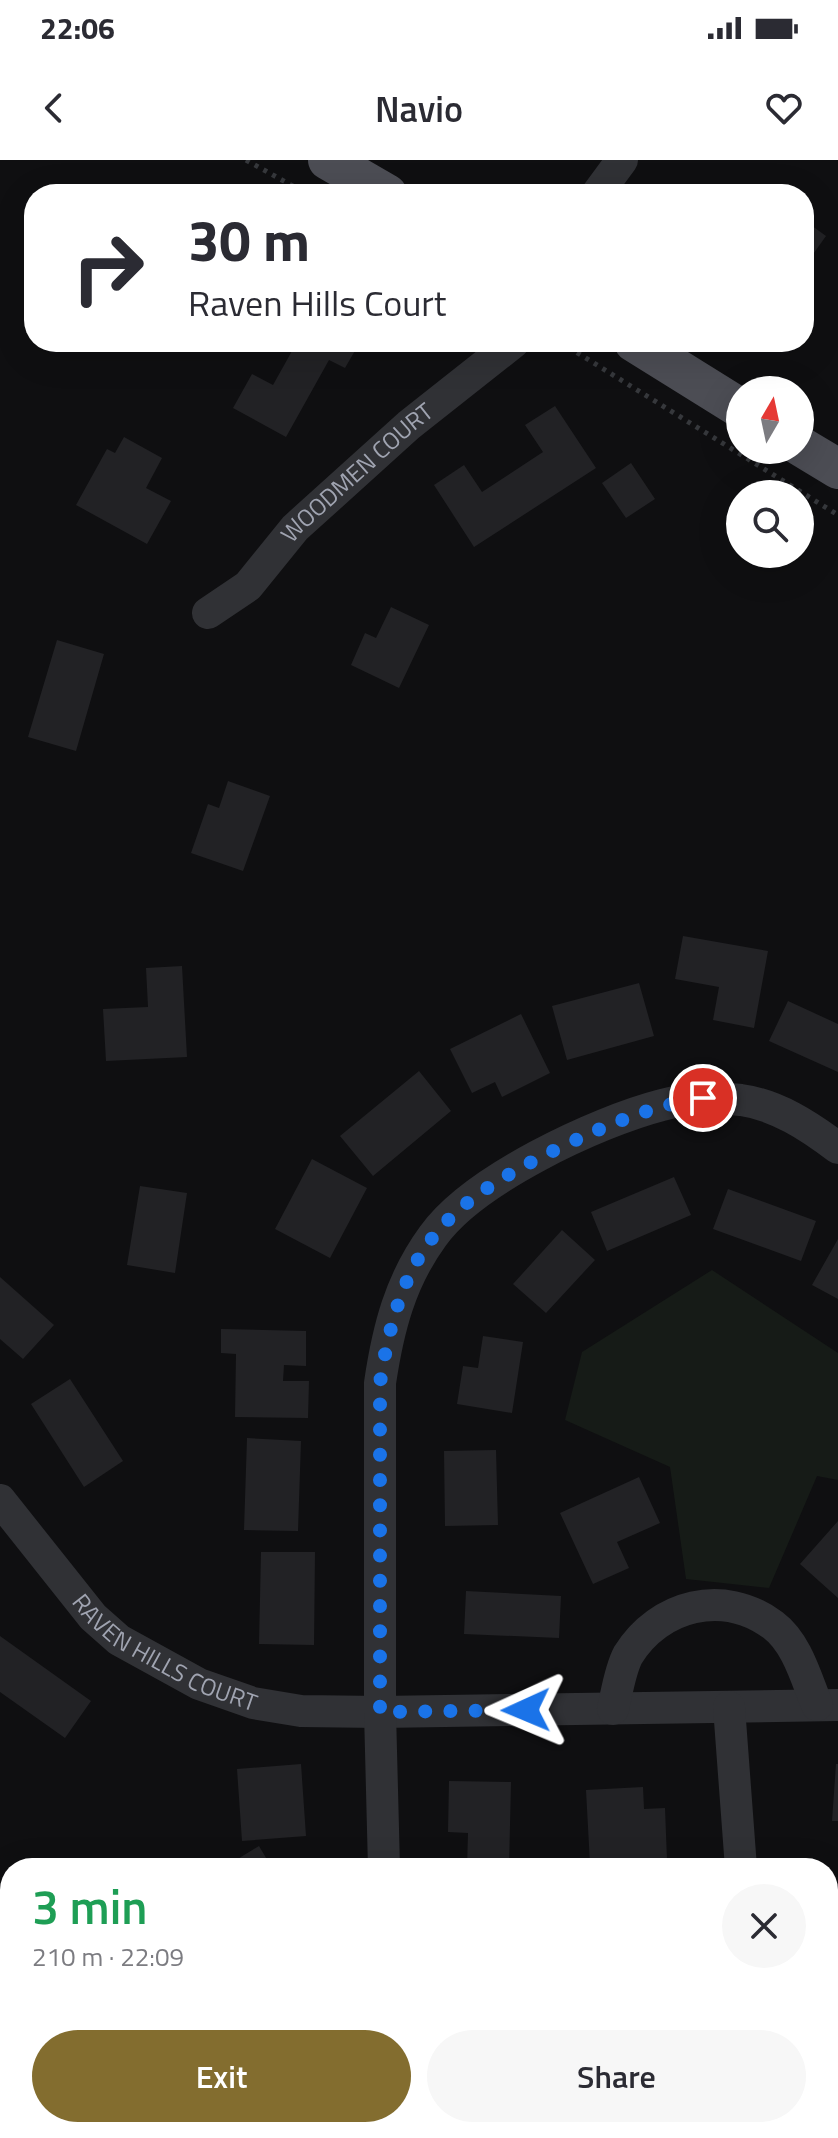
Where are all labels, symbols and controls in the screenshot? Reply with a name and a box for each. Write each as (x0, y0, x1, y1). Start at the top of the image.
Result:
text: 22:06 (40, 5, 115, 51)
text: Navio (375, 81, 463, 136)
icon: back (32, 86, 76, 130)
icon: heart (762, 86, 806, 130)
text: 30 m (188, 198, 310, 283)
icon: right (56, 216, 160, 320)
text: Raven Hills Court (188, 275, 446, 330)
north arrow (726, 376, 814, 464)
map controls (726, 376, 814, 568)
street label: WOODMEN COURT (271, 393, 441, 550)
button: search (726, 480, 814, 568)
pin (669, 1064, 737, 1132)
icon: arrive (681, 1076, 725, 1120)
street label: RAVEN HILLS COURT (64, 1585, 263, 1720)
position arrow (484, 1668, 568, 1752)
text: 3 min (32, 1870, 147, 1943)
button: close (722, 1884, 806, 1968)
text: 210 m · 22:09 (32, 1937, 184, 1976)
button: Exit (32, 2030, 411, 2122)
button: Share (427, 2030, 806, 2122)

